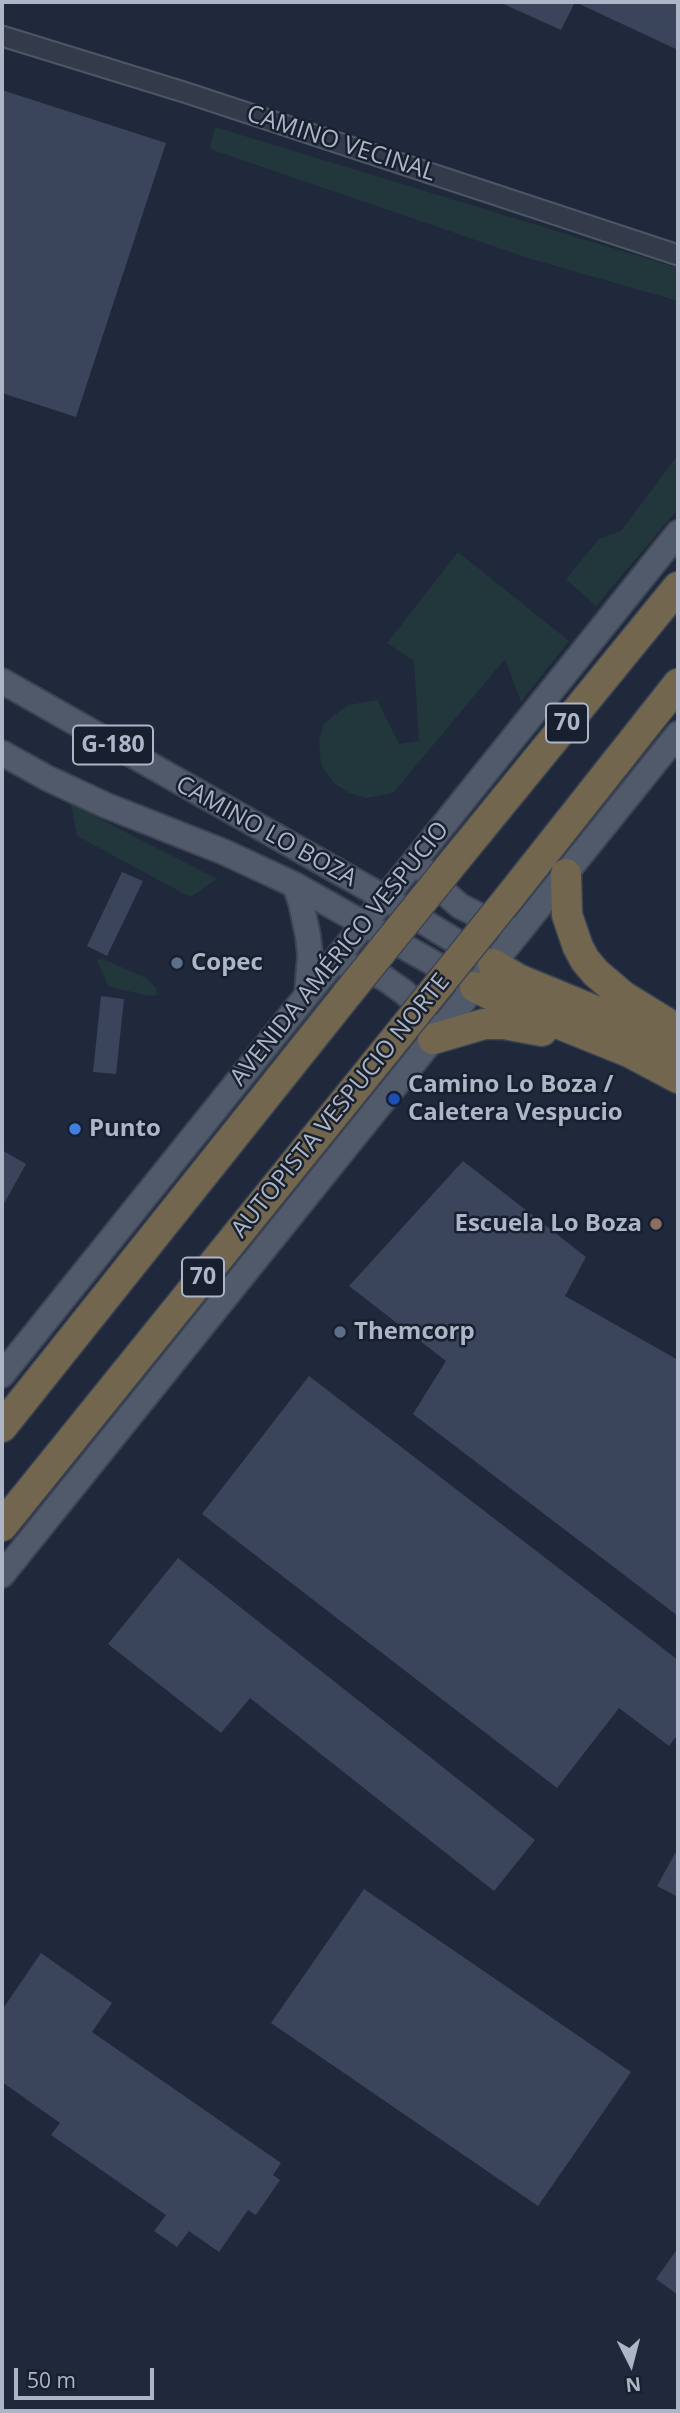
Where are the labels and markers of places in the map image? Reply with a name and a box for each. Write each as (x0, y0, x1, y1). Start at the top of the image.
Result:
place label: Copec (191, 949, 263, 977)
marker: Copec (169, 955, 185, 971)
place label: Camino Lo Boza / Caletera Vespucio (408, 1071, 623, 1127)
marker: Camino Lo Boza / Caletera Vespucio (386, 1091, 402, 1107)
place label: Punto (89, 1115, 161, 1143)
marker: Punto (67, 1121, 83, 1137)
place label: Escuela Lo Boza (454, 1210, 642, 1238)
marker: Escuela Lo Boza (648, 1216, 664, 1232)
place label: Themcorp (354, 1318, 475, 1346)
marker: Themcorp (332, 1324, 348, 1340)

